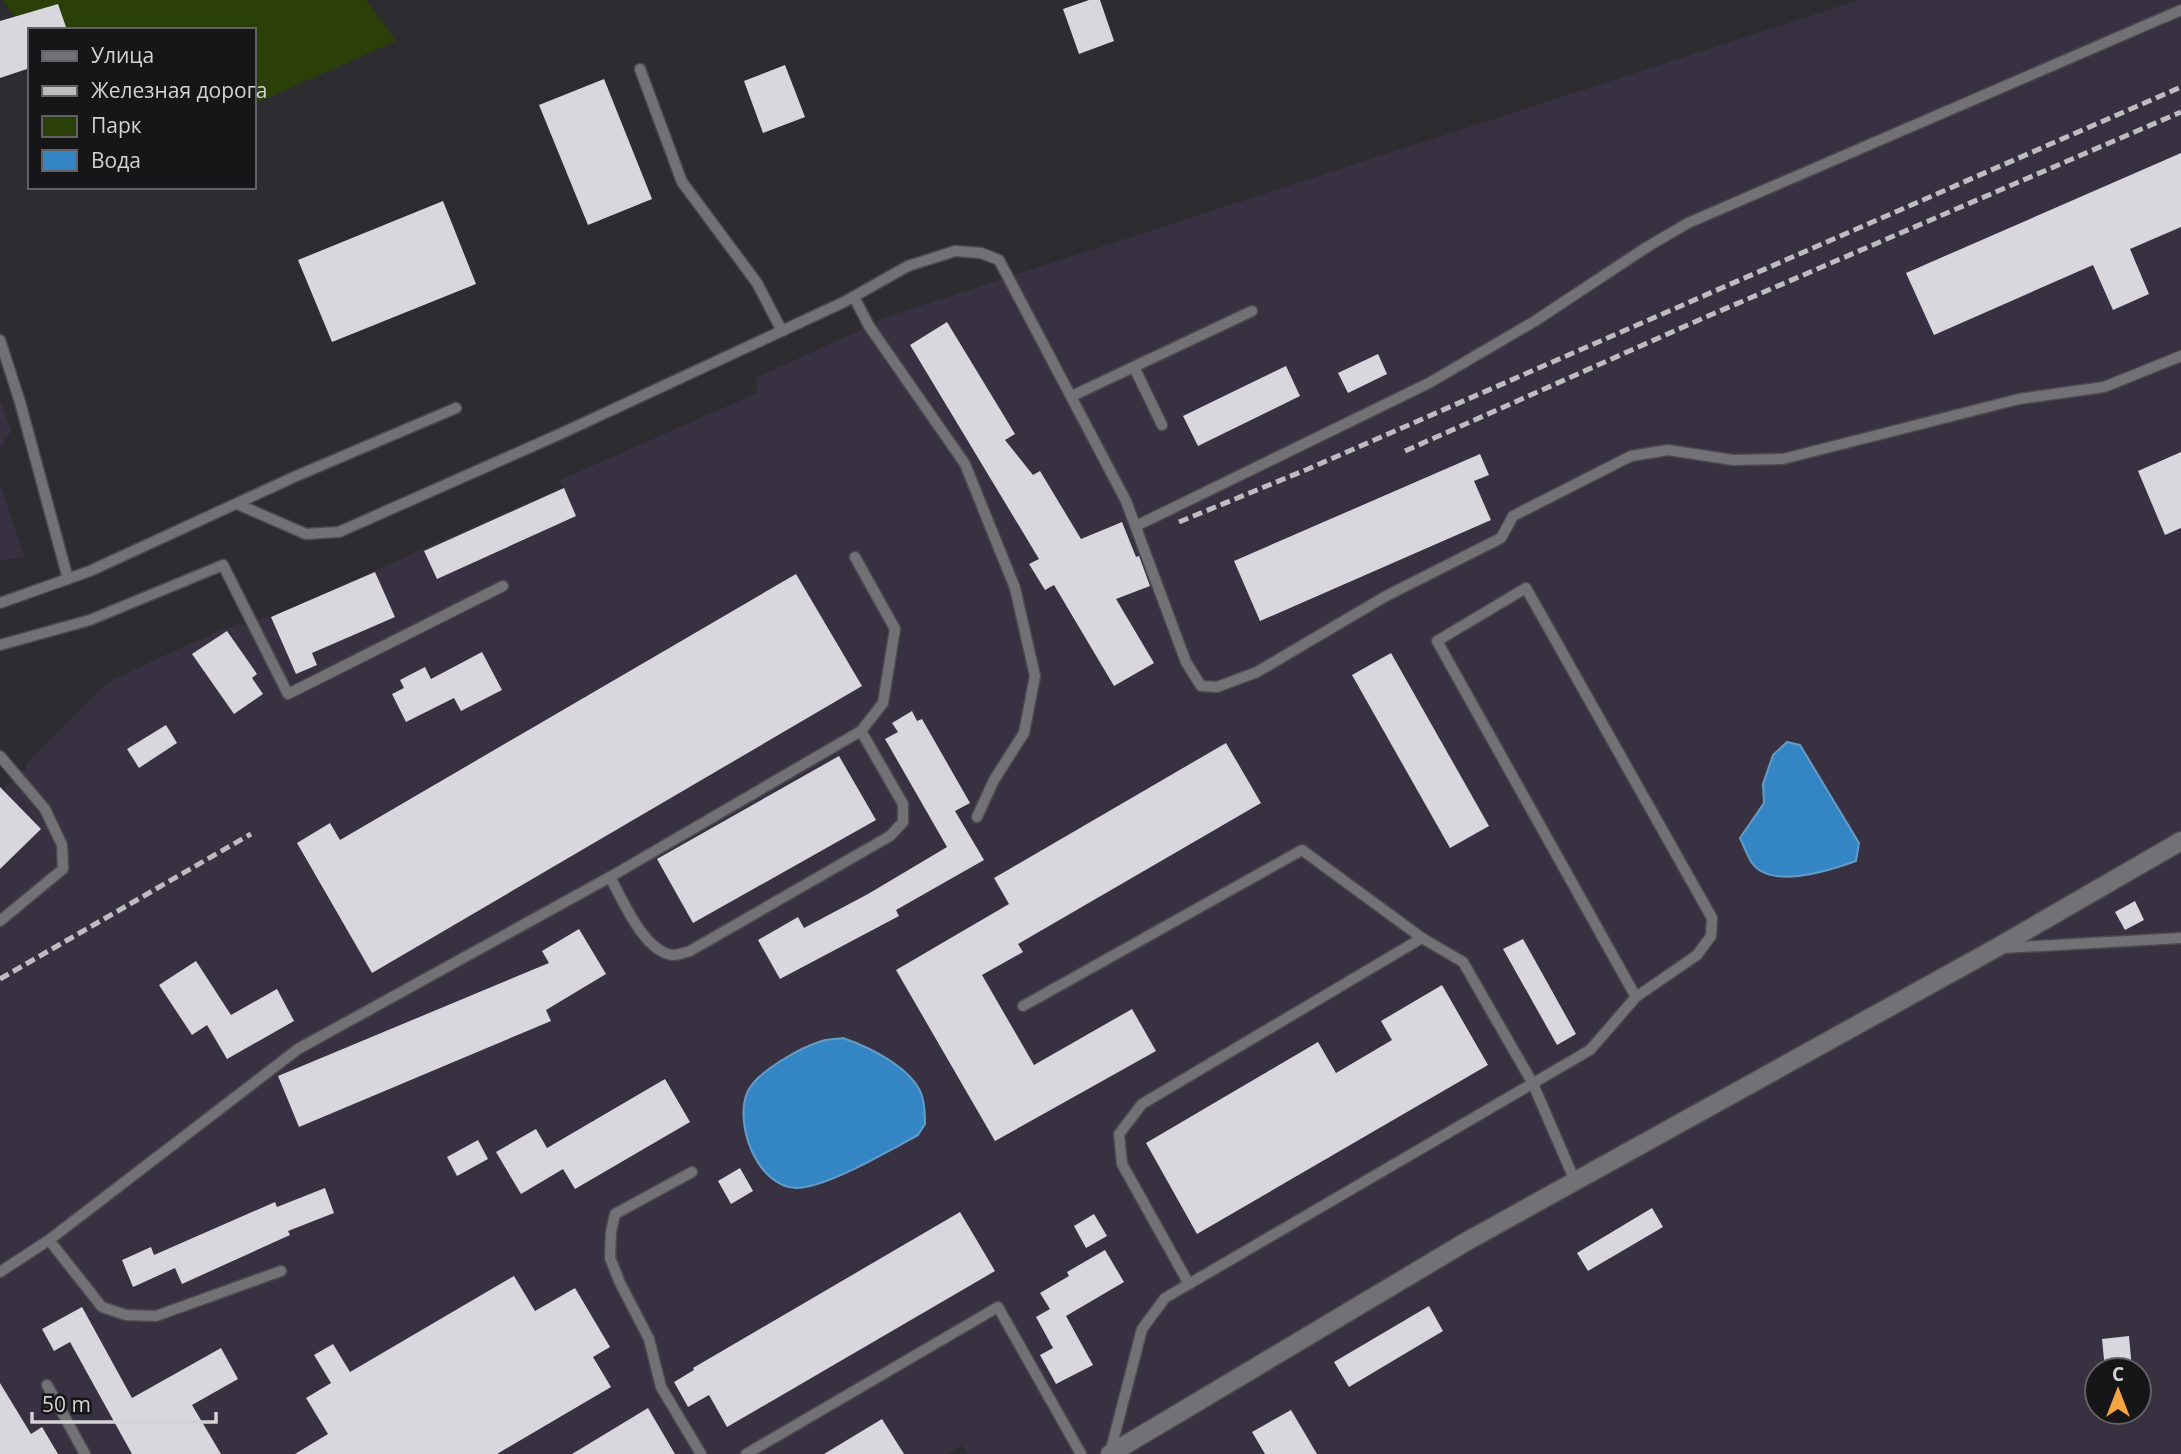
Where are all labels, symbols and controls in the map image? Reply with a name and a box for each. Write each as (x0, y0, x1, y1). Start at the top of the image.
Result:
legend (28, 28, 256, 189)
text: Улица (91, 41, 154, 69)
text: Железная дорога (91, 76, 267, 104)
text: Парк (91, 111, 142, 139)
text: Вода (91, 146, 141, 174)
north arrow (2083, 1356, 2153, 1426)
text: С (2112, 1361, 2124, 1387)
scale bar (32, 1380, 215, 1424)
text: 50 m (42, 1390, 91, 1418)

